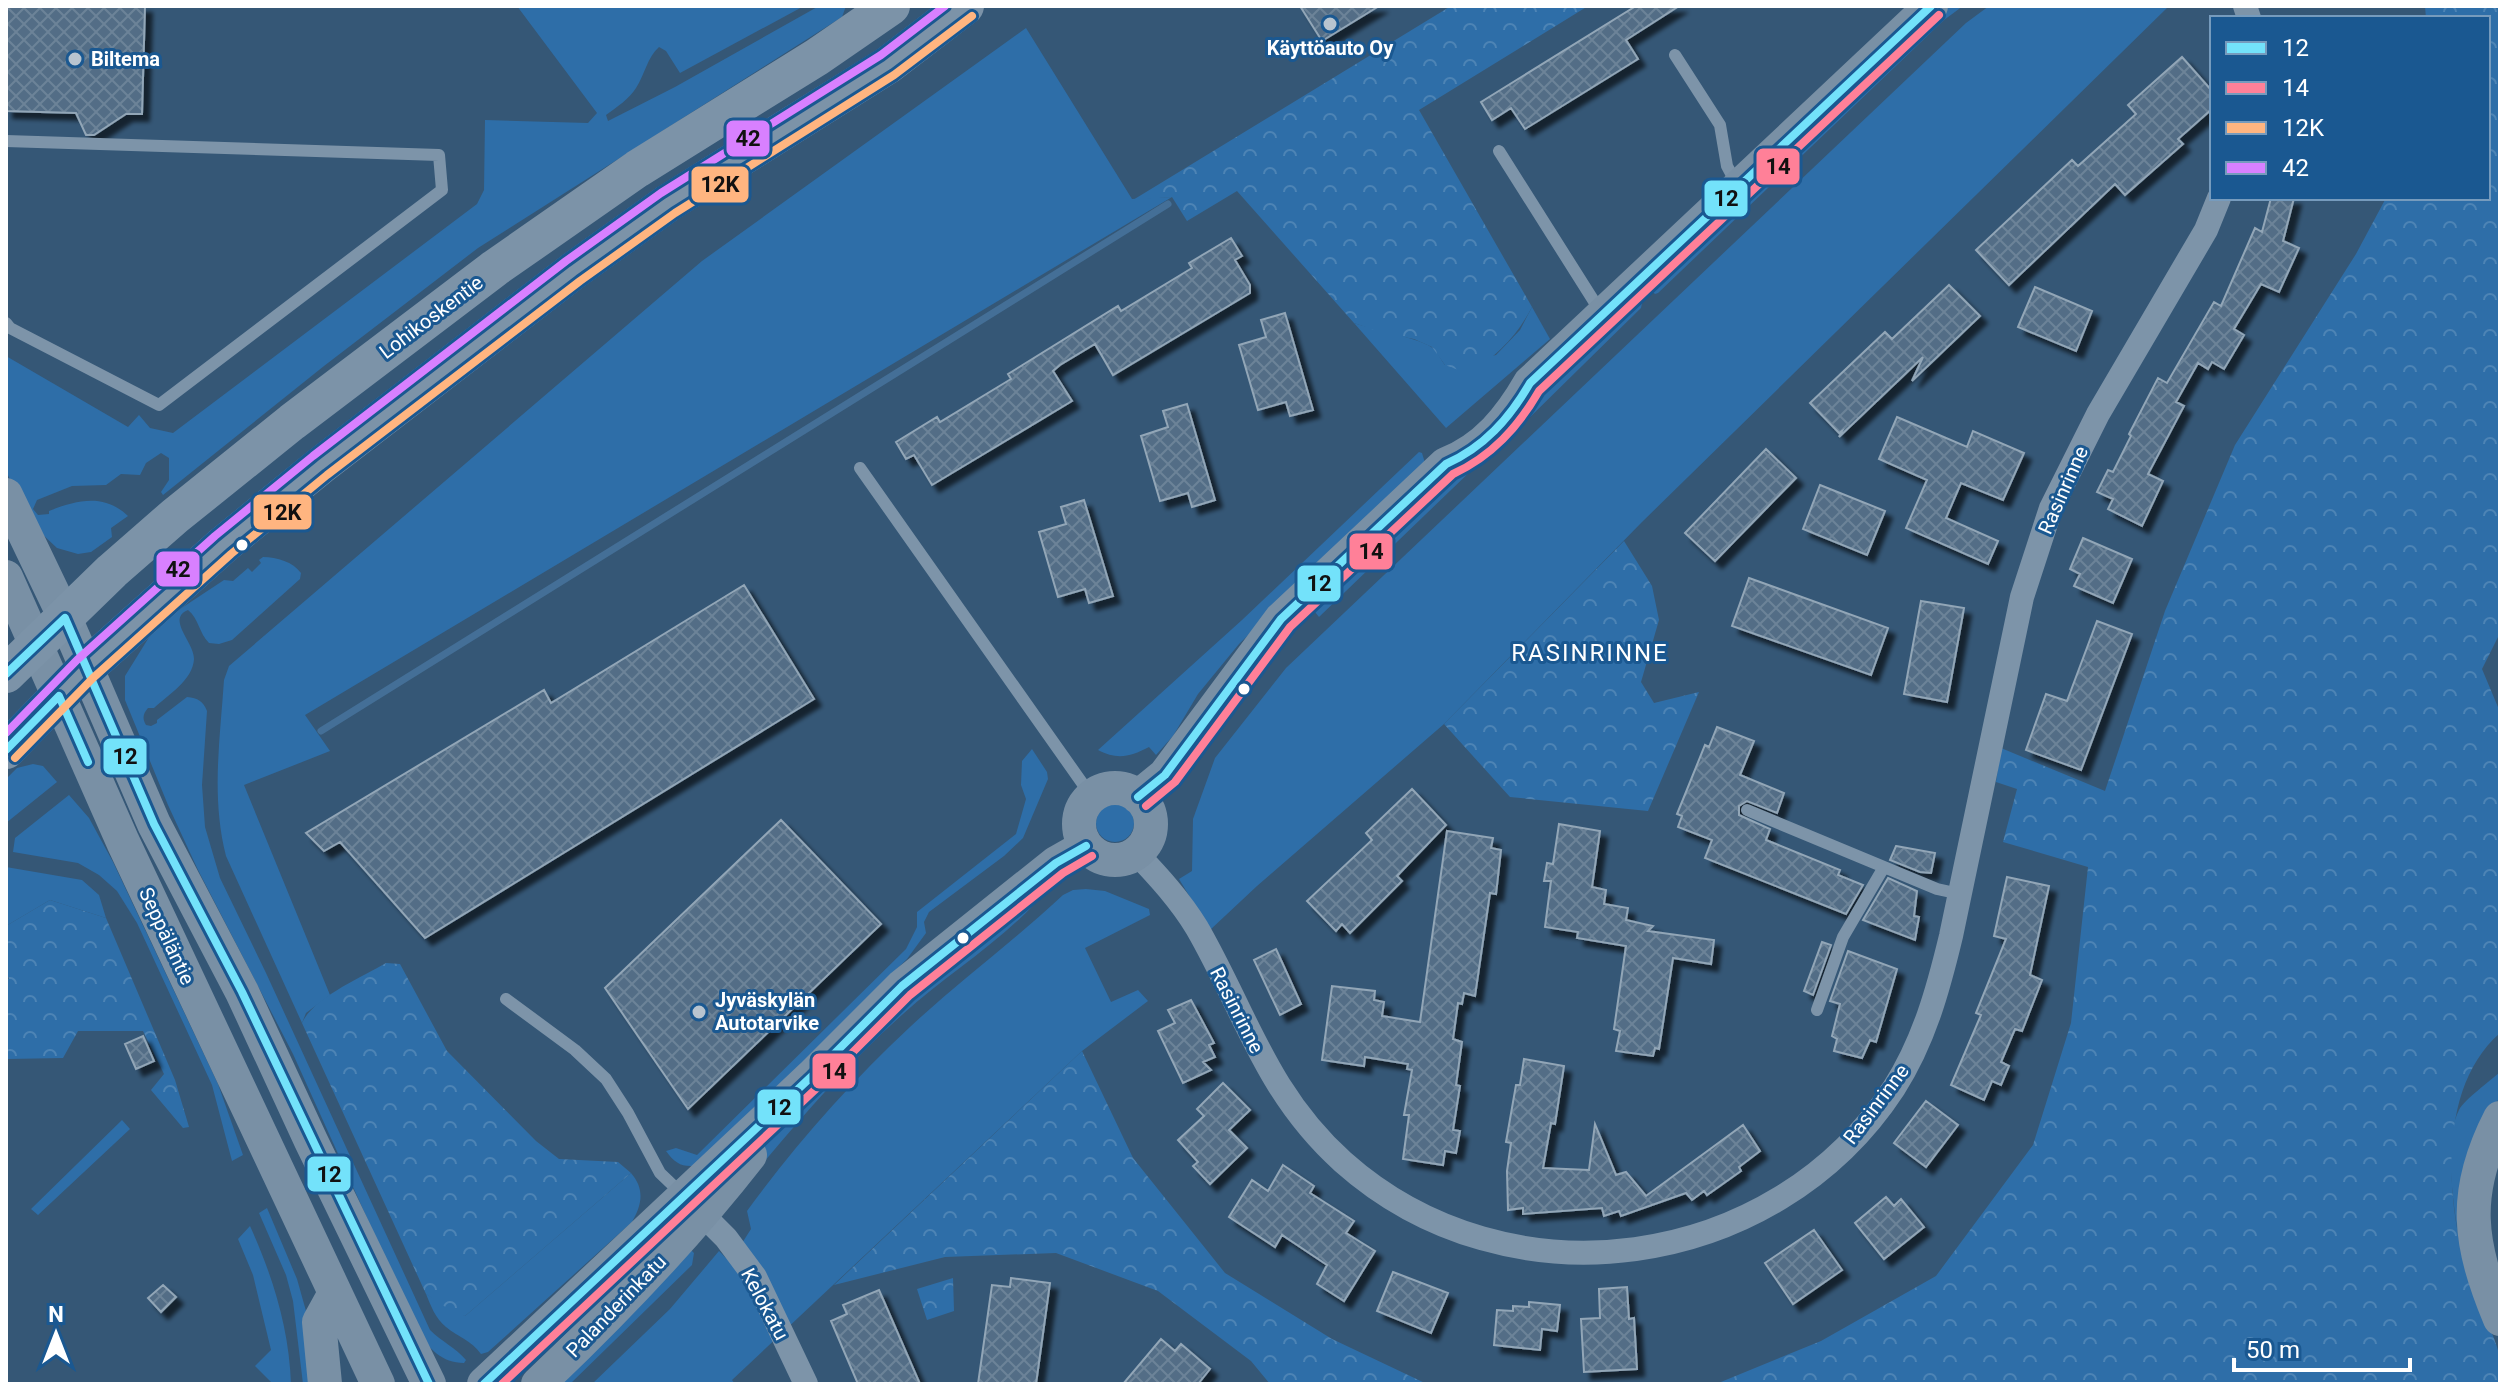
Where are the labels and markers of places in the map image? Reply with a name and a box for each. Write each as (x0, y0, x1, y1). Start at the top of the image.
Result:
marker: Käyttöauto Oy (1321, 15, 1339, 33)
place label: Käyttöauto Oy (1267, 36, 1394, 60)
place label: Biltema (91, 47, 160, 71)
marker: Biltema (66, 50, 84, 68)
unlabelled marker (234, 537, 250, 553)
unlabelled marker (1236, 681, 1252, 697)
unlabelled marker (955, 930, 971, 946)
place label: Jyväskylän Autotarvike (715, 988, 819, 1035)
marker: Jyväskylän Autotarvike (690, 1003, 708, 1021)

